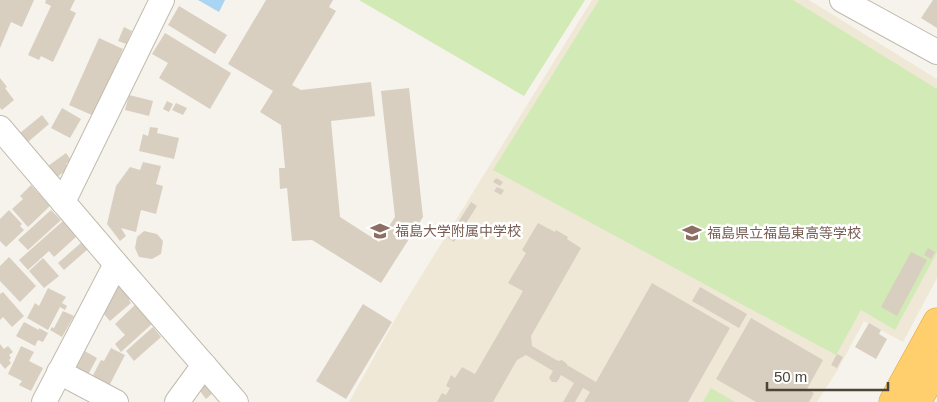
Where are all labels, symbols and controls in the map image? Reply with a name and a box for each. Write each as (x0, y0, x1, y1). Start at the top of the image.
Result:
school or university icon: 福島大学附属中学校 (369, 220, 391, 242)
school or university icon: 福島県立福島東高等学校 (681, 222, 703, 244)
place label: 福島大学附属中学校 (395, 223, 521, 239)
place label: 福島県立福島東高等学校 (707, 225, 861, 241)
scale bar (767, 360, 888, 392)
text: 50 m (774, 368, 807, 385)

